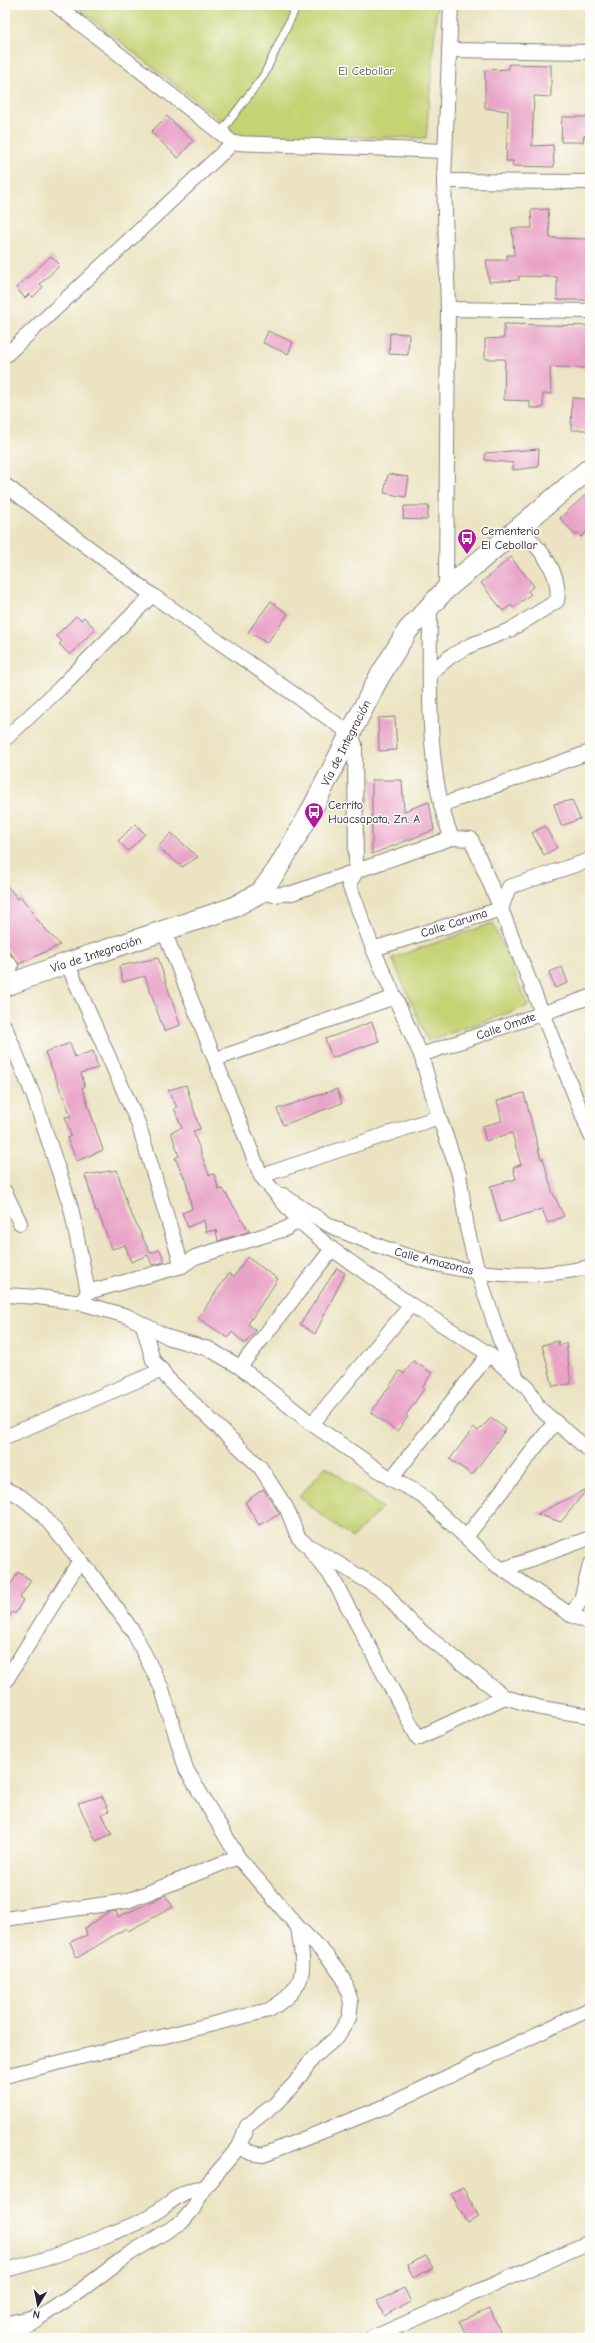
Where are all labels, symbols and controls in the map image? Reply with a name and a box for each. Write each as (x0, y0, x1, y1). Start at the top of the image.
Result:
park label: El Cebollar (338, 64, 394, 78)
place label: Cementerio El Cebollar (481, 524, 540, 552)
bus stop icon: Cementerio El Cebollar (456, 527, 478, 555)
street label: Vía de Integración (318, 698, 374, 788)
place label: Cerrito Huacsapata, Zn. A (328, 798, 420, 826)
bus stop icon: Cerrito Huacsapata, Zn. A (303, 801, 325, 829)
street label: Calle Caruma (419, 906, 489, 940)
street label: Vía de Integración (49, 933, 143, 975)
street label: Calle Omate (475, 1009, 537, 1043)
street label: Calle Amazonas (393, 1244, 475, 1278)
north arrow (18, 2285, 58, 2325)
text: N (32, 2307, 41, 2321)

